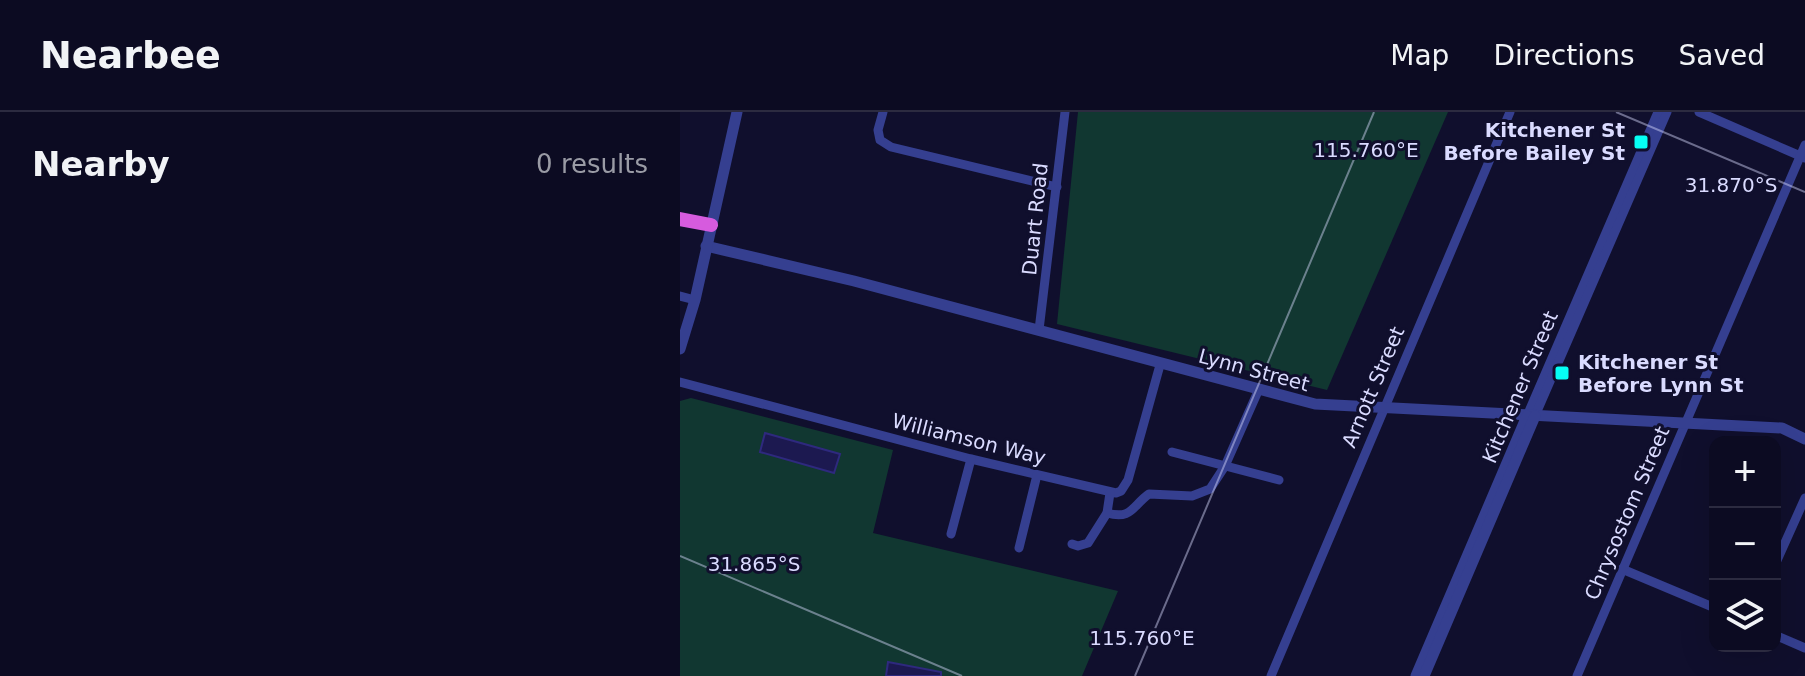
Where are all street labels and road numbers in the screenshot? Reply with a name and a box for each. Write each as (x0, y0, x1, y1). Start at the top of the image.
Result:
street label: Duart Road (1017, 162, 1053, 276)
street label: Kitchener Street (1477, 307, 1563, 467)
street label: Arnott Street (1337, 323, 1409, 451)
street label: Lynn Street (1196, 344, 1312, 396)
street label: Williamson Way (890, 408, 1049, 470)
street label: Chrysostom Street (1580, 422, 1675, 604)

